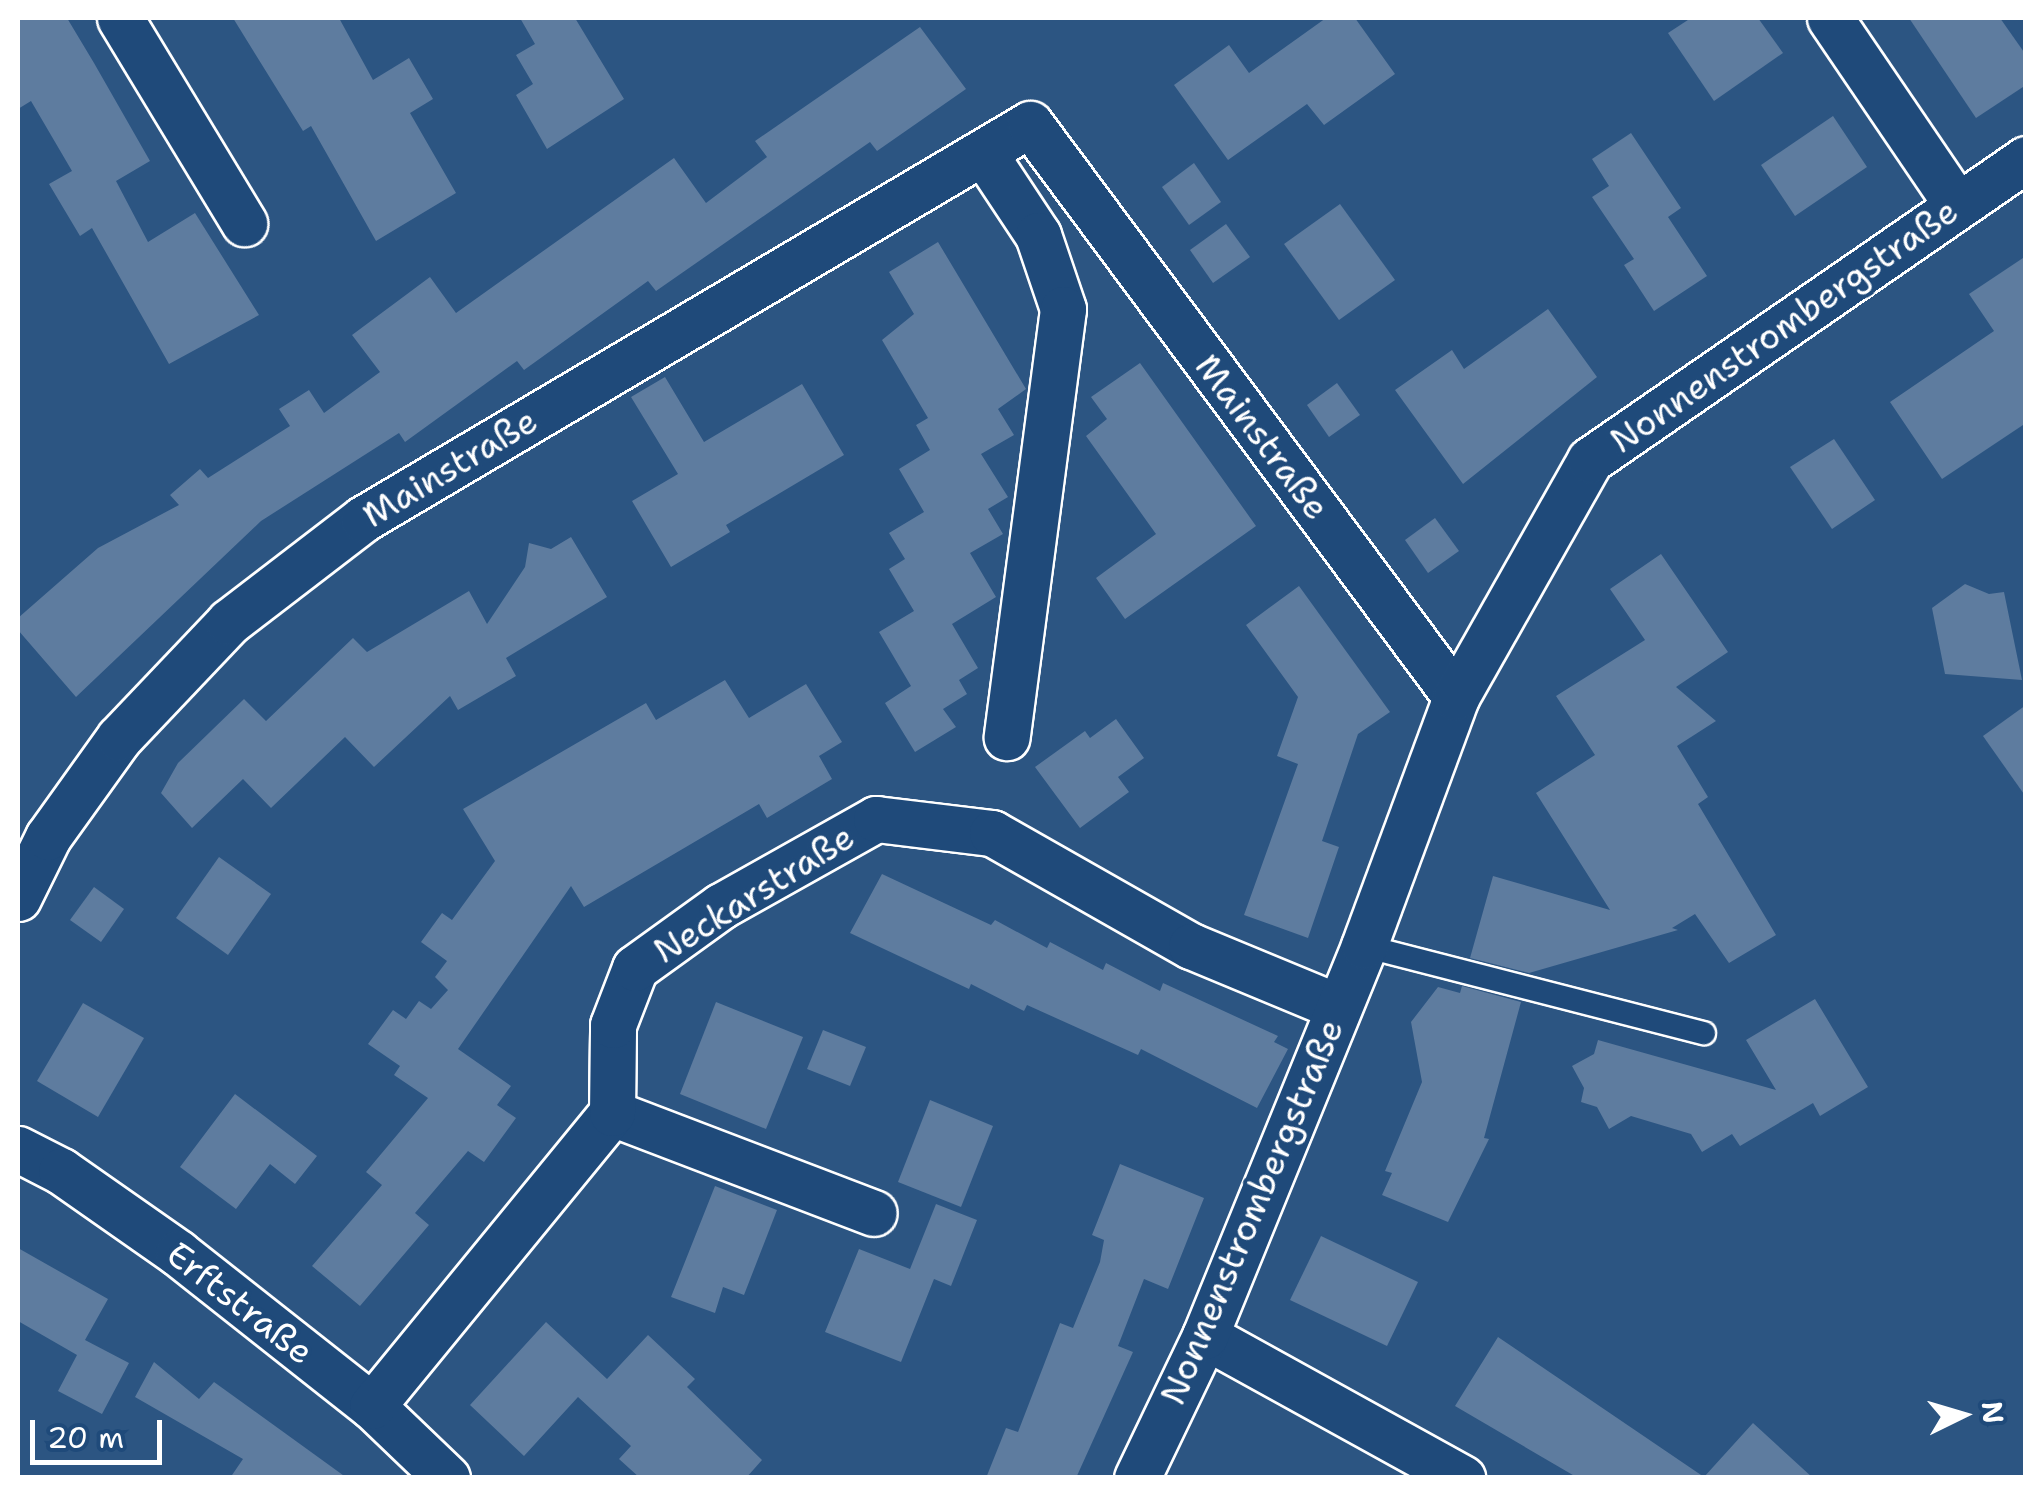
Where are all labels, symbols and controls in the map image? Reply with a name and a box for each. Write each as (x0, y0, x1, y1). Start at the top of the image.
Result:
street label: Nonnenstrombergstraße (1602, 190, 1966, 462)
street label: Mainstraße (1186, 346, 1338, 528)
street label: Mainstraße (355, 400, 545, 536)
street label: Neckarstraße (646, 816, 862, 972)
street label: Nonnenstrombergstraße (1152, 1013, 1352, 1411)
street label: Erftstraße (158, 1233, 322, 1373)
north arrow (1913, 1365, 2013, 1465)
scale bar (35, 1400, 168, 1462)
text: N (1973, 1400, 2013, 1425)
text: 20 m (47, 1417, 124, 1458)

